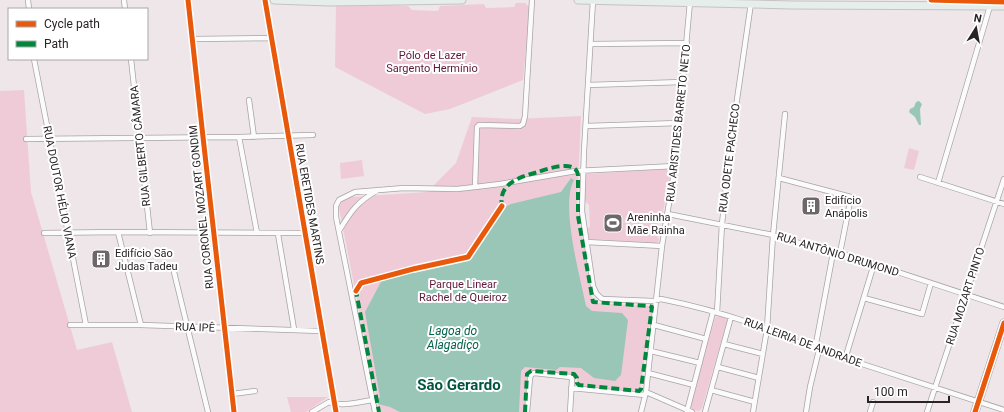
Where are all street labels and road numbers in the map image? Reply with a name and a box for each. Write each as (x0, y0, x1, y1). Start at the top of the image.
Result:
street label: RUA ARISTIDES BARRETO NETO (664, 44, 693, 202)
street label: RUA GILBERTO CÂMARA (128, 84, 153, 207)
street label: RUA ODETE PACHECO (716, 103, 743, 213)
street label: RUA CORONEL MOZART GONDIM (186, 124, 217, 289)
street label: RUA DOUTOR HÉLIO VIANA (40, 125, 79, 260)
street label: RUA ERETIDES MARTINS (292, 143, 327, 266)
street label: RUA ANTÔNIO DRUMOND (775, 230, 901, 279)
street label: RUA MOZART PINTO (944, 246, 987, 346)
street label: RUA LEIRIA DE ANDRADE (742, 315, 864, 370)
street label: RUA IPÊ (175, 320, 215, 335)

